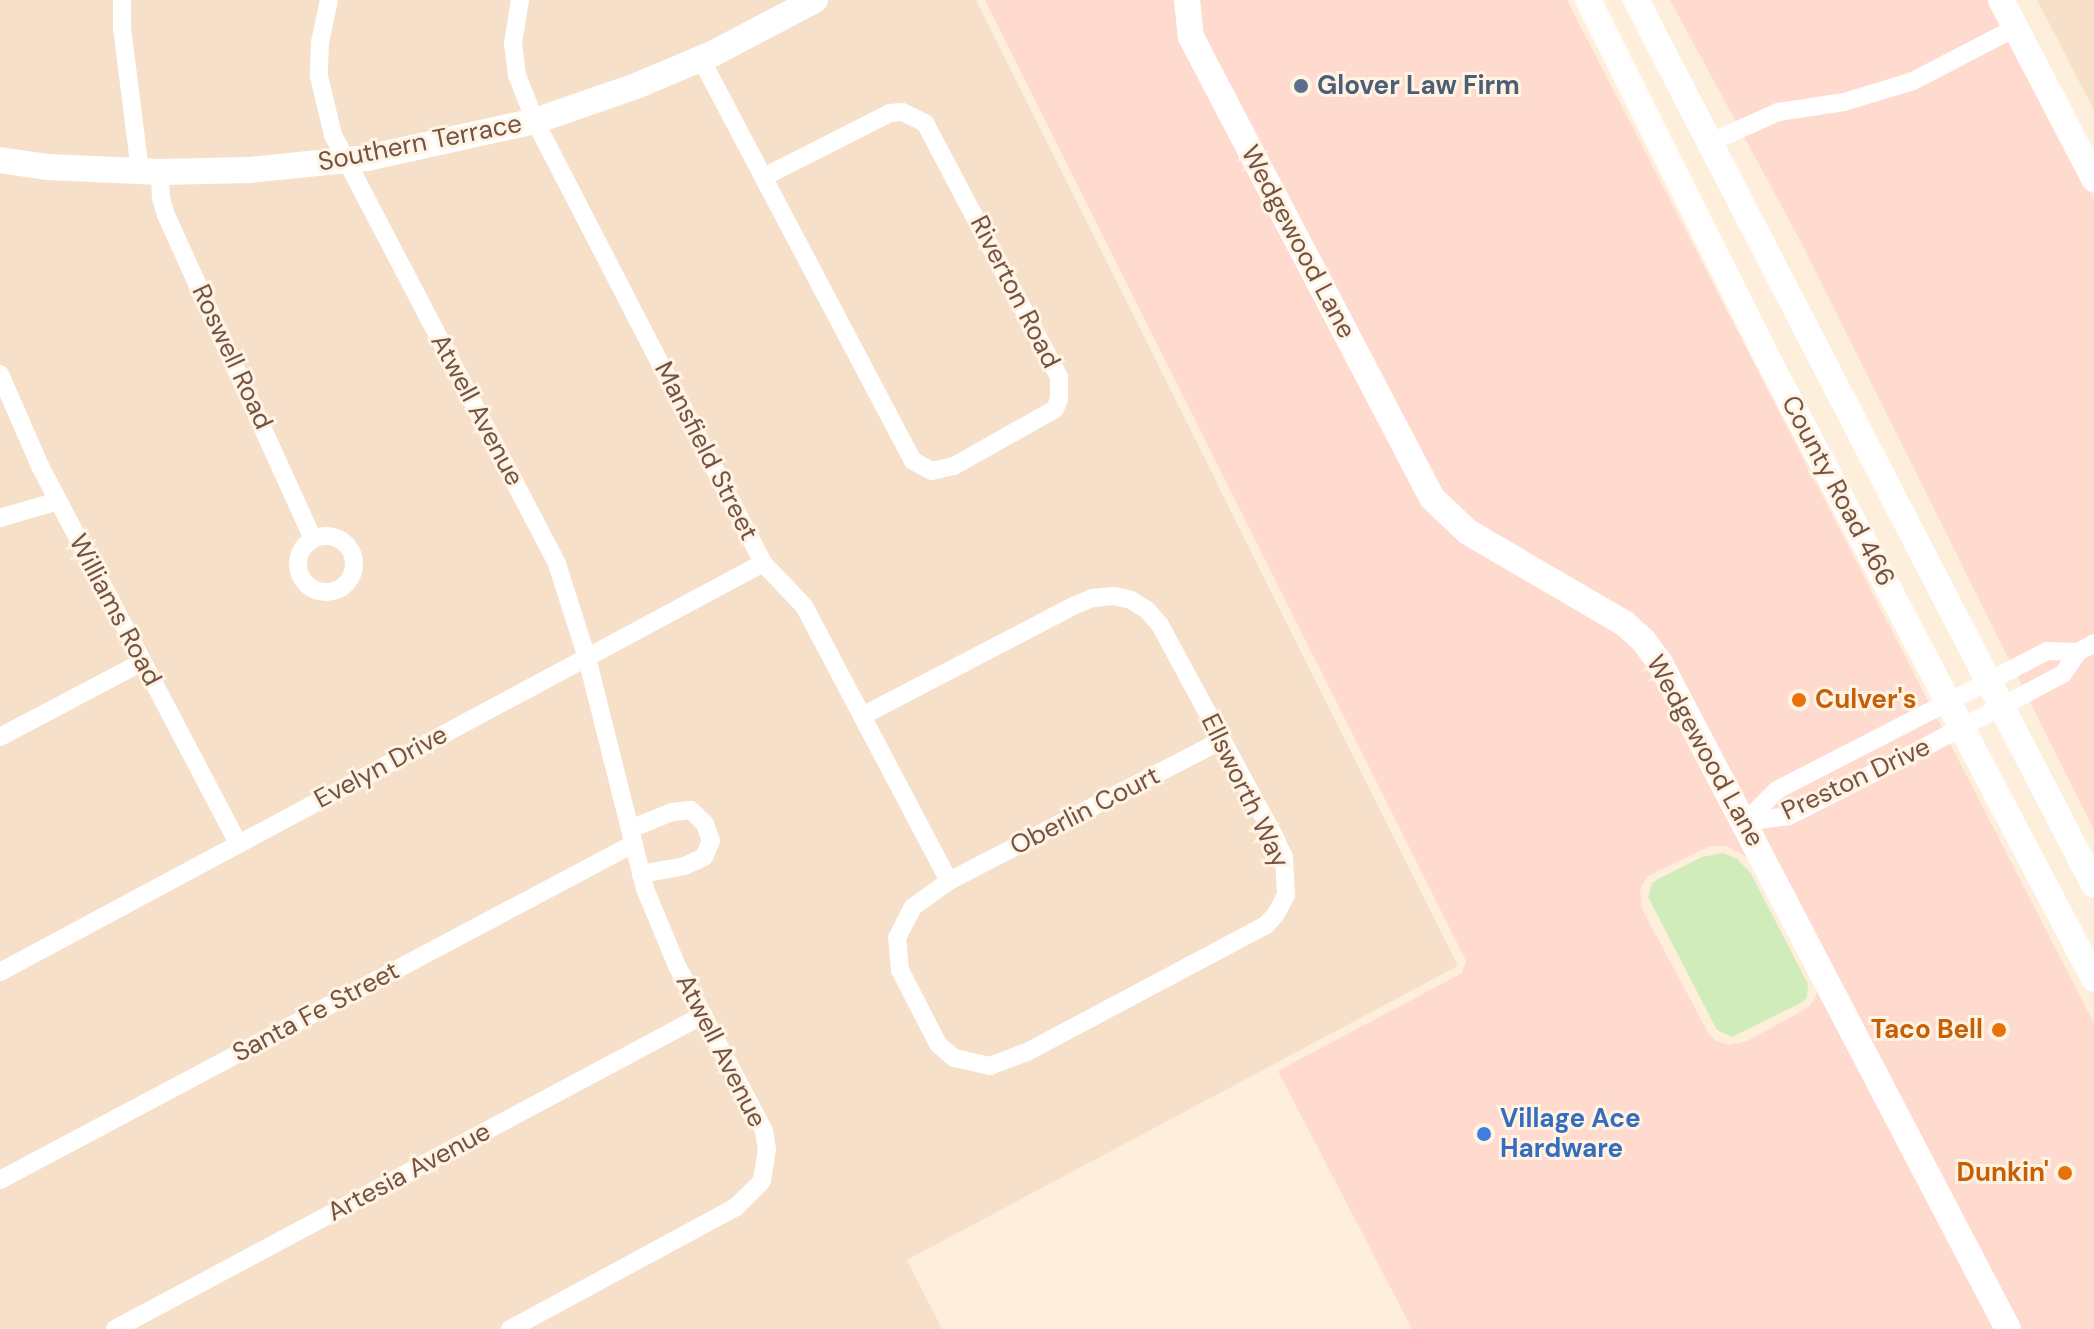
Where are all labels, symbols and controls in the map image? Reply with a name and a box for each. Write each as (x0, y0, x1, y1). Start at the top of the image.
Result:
place label: Glover Law Firm (1317, 70, 1520, 102)
marker: Glover Law Firm (1292, 77, 1310, 95)
street label: Southern Terrace (316, 108, 524, 178)
street label: Wedgewood Lane (1234, 140, 1362, 344)
street label: Riverton Road (963, 211, 1067, 373)
street label: Roswell Road (185, 280, 279, 434)
street label: Atwell Avenue (424, 329, 530, 491)
street label: Mansfield Street (648, 357, 764, 545)
street label: County Road 466 (1775, 390, 1901, 592)
street label: Williams Road (62, 529, 168, 691)
street label: Wedgewood Lane (1639, 650, 1771, 852)
place label: Culver's (1815, 684, 1916, 716)
marker: Culver's (1790, 691, 1808, 709)
street label: Ellsworth Way (1194, 709, 1296, 873)
street label: Evelyn Drive (309, 719, 453, 815)
street label: Preston Drive (1777, 731, 1935, 827)
street label: Oberlin Court (1005, 760, 1165, 862)
street label: Santa Fe Street (227, 955, 405, 1069)
street label: Atwell Avenue (669, 969, 773, 1133)
place label: Taco Bell (1871, 1014, 1983, 1046)
marker: Taco Bell (1990, 1021, 2008, 1039)
place label: Village Ace Hardware (1500, 1103, 1641, 1164)
street label: Artesia Avenue (322, 1116, 496, 1228)
marker: Village Ace Hardware (1475, 1125, 1493, 1143)
place label: Dunkin' (1957, 1157, 2049, 1189)
marker: Dunkin' (2056, 1164, 2074, 1182)

